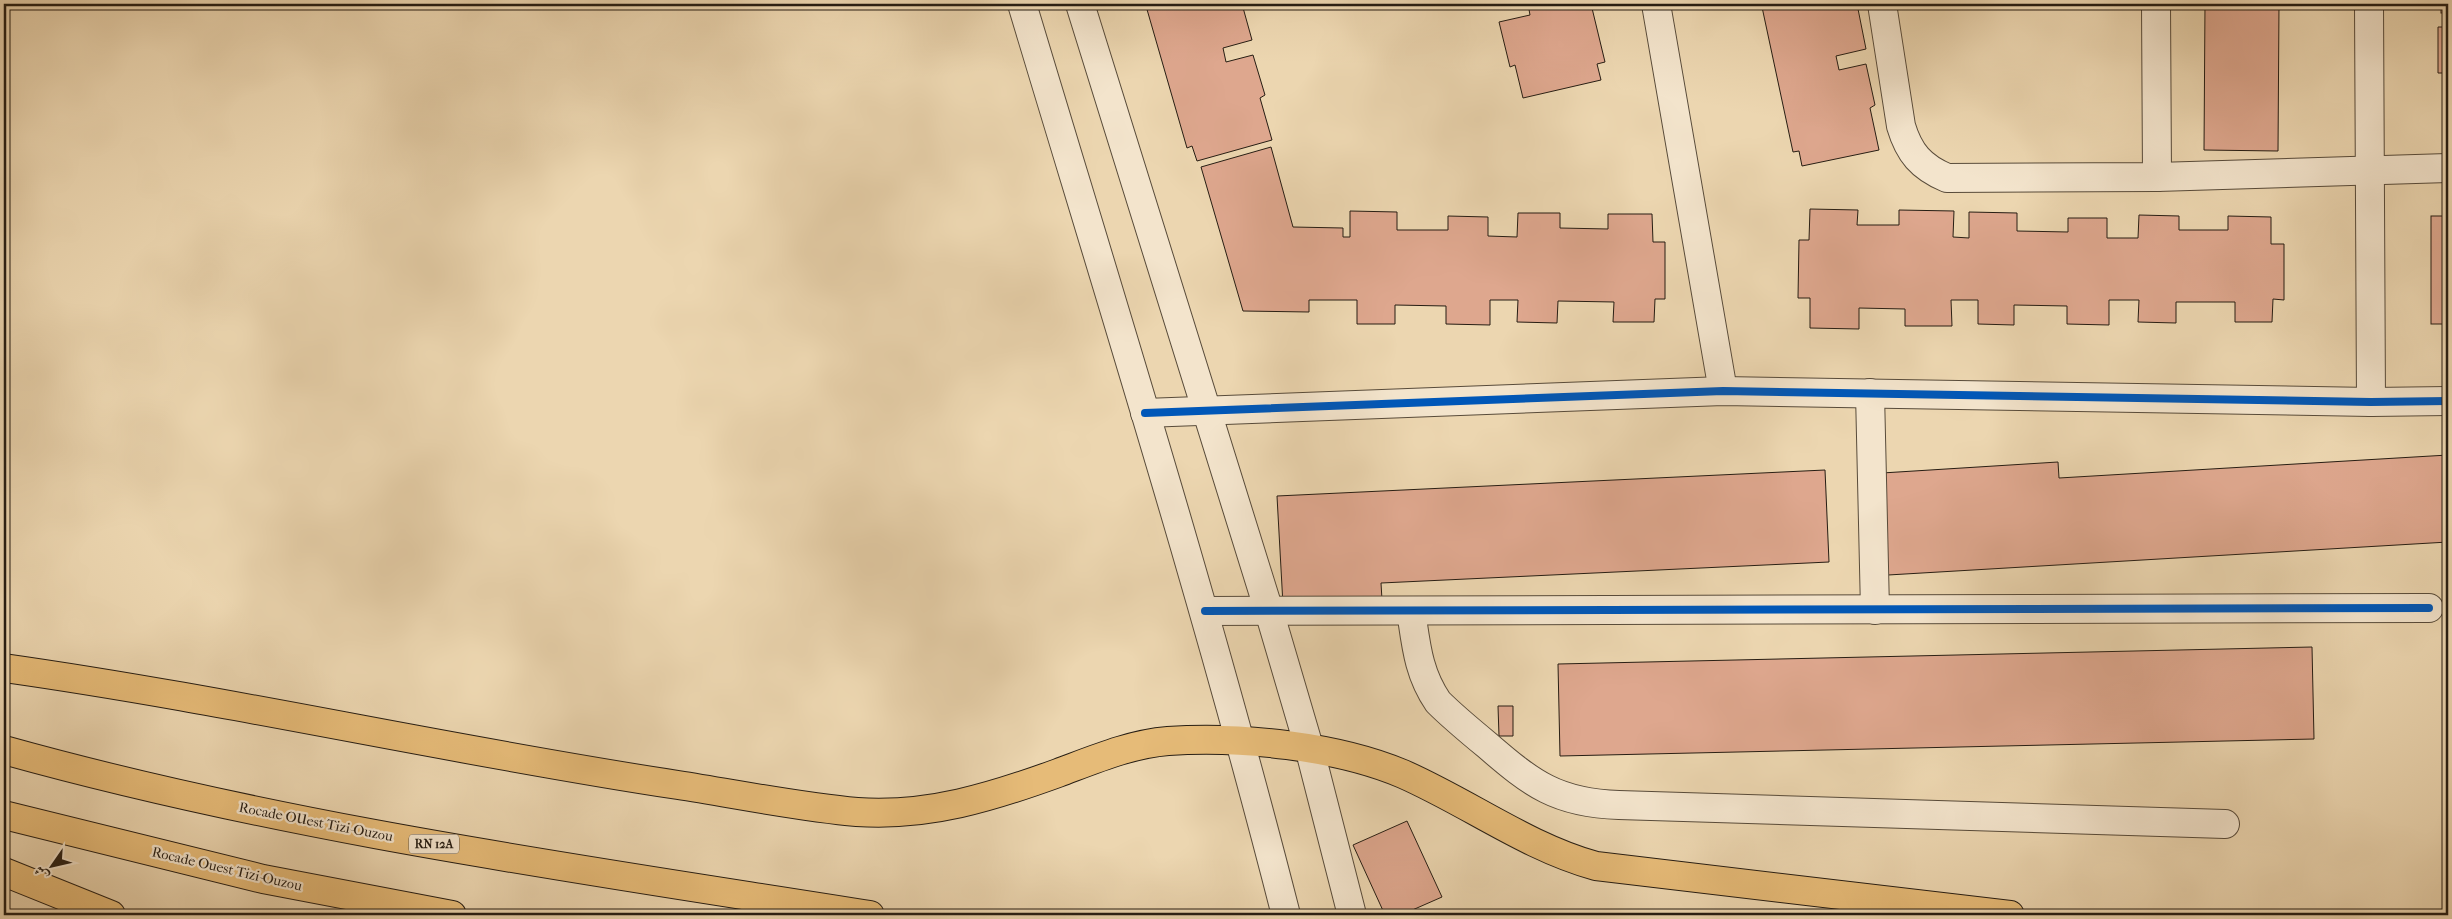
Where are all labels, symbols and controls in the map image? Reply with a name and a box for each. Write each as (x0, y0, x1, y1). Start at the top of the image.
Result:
street label: Rocade OUest Tizi-Ouzou (238, 799, 395, 845)
road number: RN 12A (409, 834, 459, 854)
north arrow (28, 842, 78, 892)
street label: Rocade Ouest Tizi-Ouzou (150, 843, 304, 895)
text: ش (31, 862, 53, 884)

